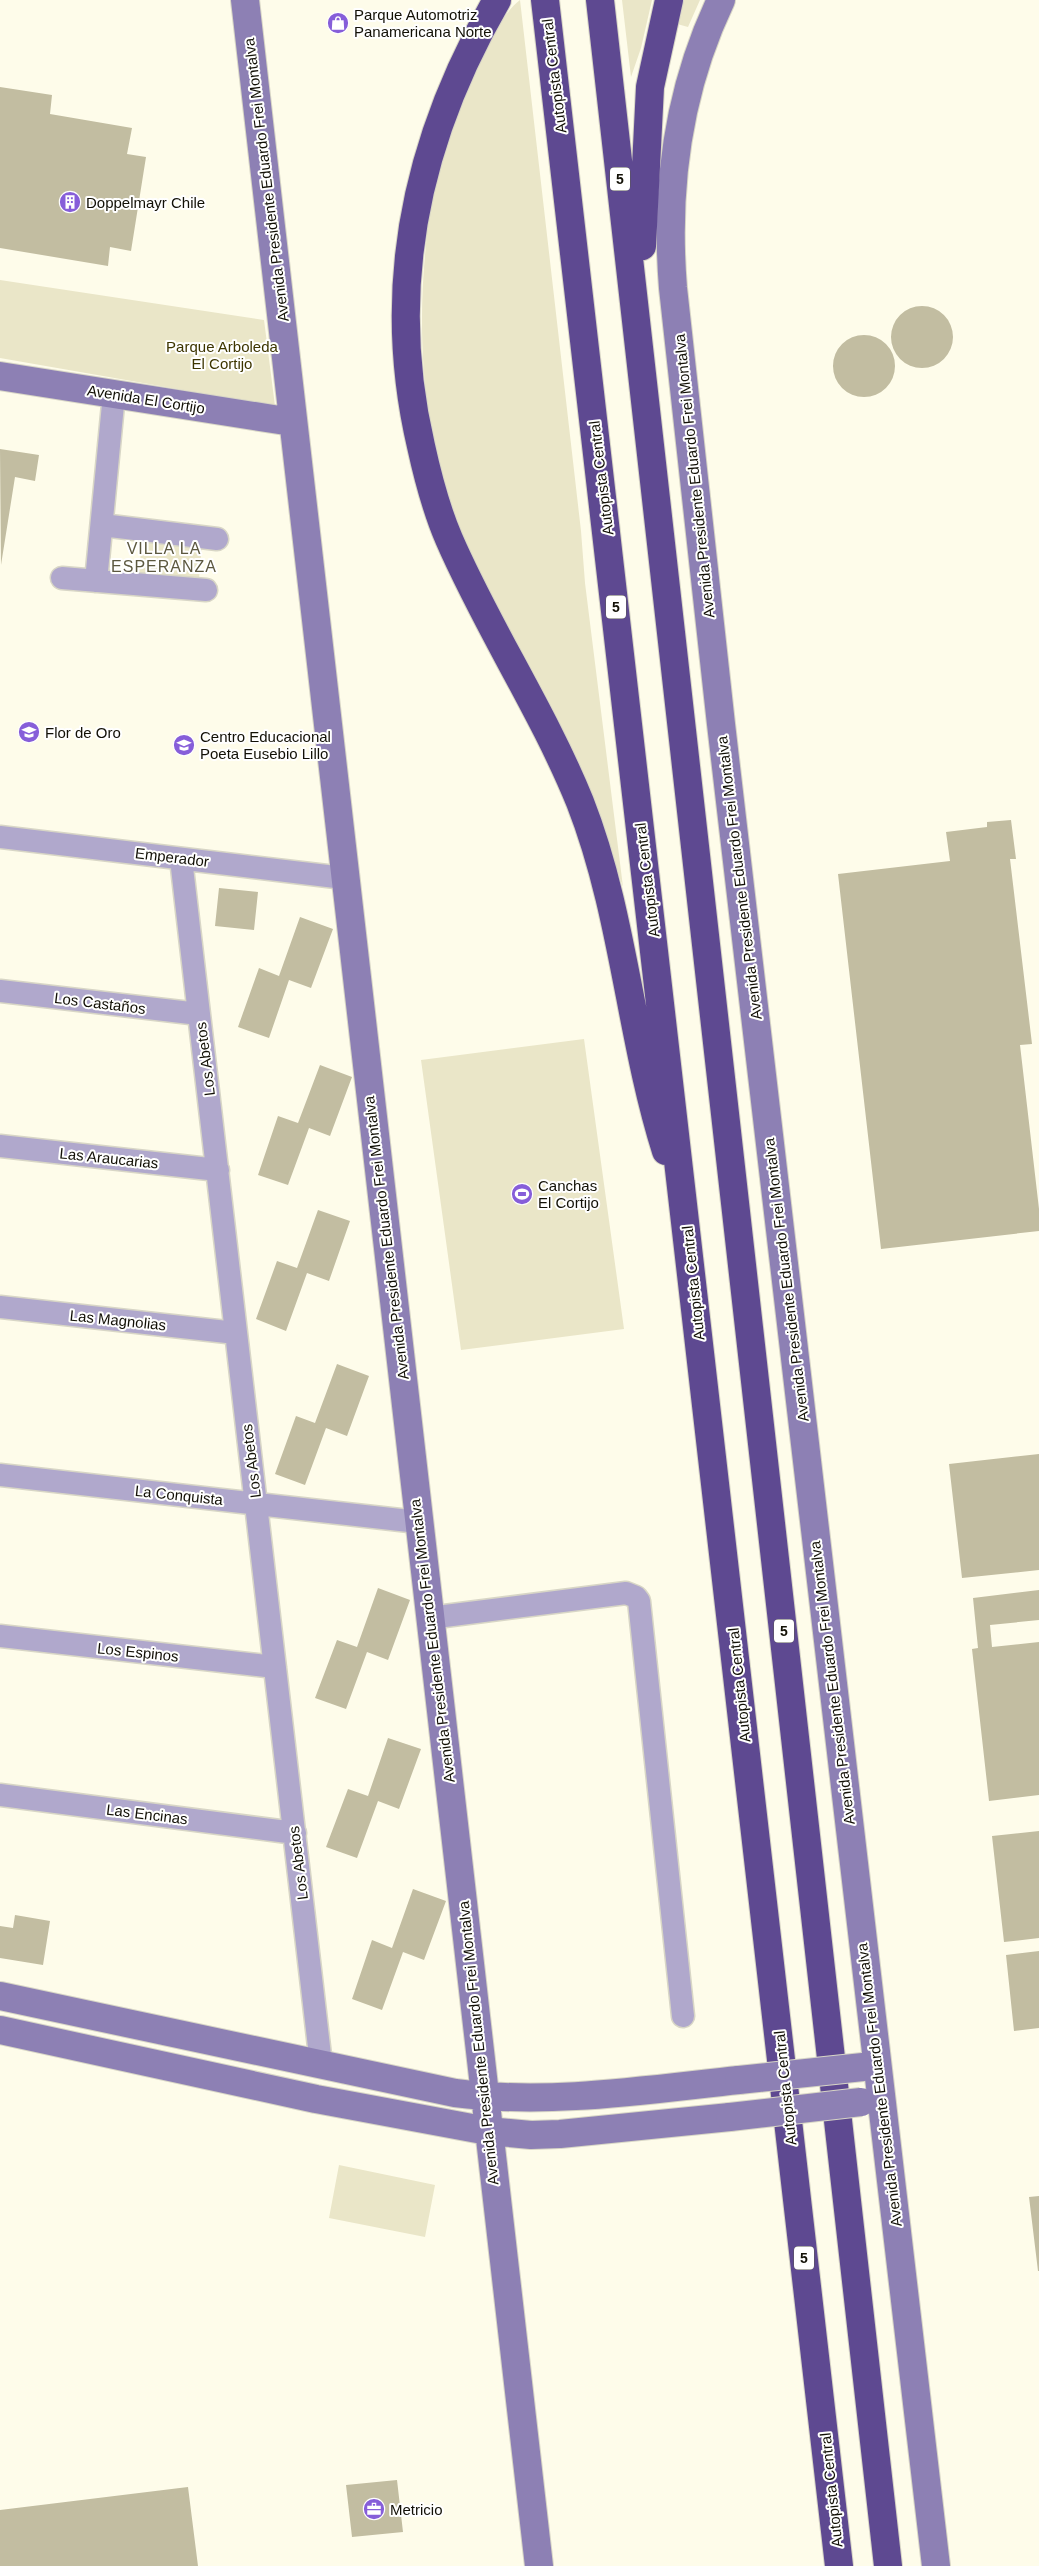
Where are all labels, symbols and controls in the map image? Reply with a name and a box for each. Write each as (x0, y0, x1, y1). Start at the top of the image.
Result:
place label: Parque Automotriz Panamericana Norte (354, 6, 492, 40)
shop icon: Parque Automotriz Panamericana Norte (326, 11, 350, 35)
street label: Autopista Central (539, 18, 569, 134)
street label: Avenida Presidente Eduardo Frei Montalva (240, 37, 292, 323)
road number: 5 (610, 168, 630, 190)
building icon: Doppelmayr Chile (58, 190, 82, 214)
place label: Doppelmayr Chile (86, 194, 205, 211)
street label: Avenida Presidente Eduardo Frei Montalva (671, 332, 717, 619)
park label: Parque Arboleda El Cortijo (166, 338, 279, 372)
street label: Avenida El Cortijo (86, 381, 206, 417)
street label: Autopista Central (586, 420, 616, 536)
district label: VILLA LA ESPERANZA (111, 540, 217, 575)
road number: 5 (606, 596, 626, 618)
school or university icon: Flor de Oro (17, 720, 41, 744)
place label: Flor de Oro (45, 724, 121, 741)
place label: Centro Educacional Poeta Eusebio Lillo (200, 728, 331, 762)
school or university icon: Centro Educacional Poeta Eusebio Lillo (172, 733, 196, 757)
street label: Avenida Presidente Eduardo Frei Montalva (713, 735, 765, 1021)
street label: Autopista Central (632, 822, 662, 938)
street label: Emperador (134, 844, 210, 870)
street label: Los Castaños (53, 989, 147, 1017)
street label: Los Abetos (192, 1021, 218, 1097)
street label: Avenida Presidente Eduardo Frei Montalva (360, 1095, 412, 1381)
street label: Avenida Presidente Eduardo Frei Montalva (760, 1137, 812, 1423)
street label: Las Araucarias (59, 1144, 159, 1172)
place label: Canchas El Cortijo (538, 1177, 599, 1211)
sports icon: Canchas El Cortijo (510, 1182, 534, 1206)
street label: Autopista Central (679, 1225, 707, 1341)
street label: Las Magnolias (69, 1306, 167, 1334)
street label: Los Abetos (238, 1423, 264, 1499)
street label: La Conquista (134, 1482, 224, 1508)
street label: Avenida Presidente Eduardo Frei Montalva (406, 1498, 458, 1784)
street label: Avenida Presidente Eduardo Frei Montalva (806, 1540, 858, 1826)
road number: 5 (774, 1620, 794, 1642)
street label: Autopista Central (725, 1627, 753, 1743)
street label: Los Espinos (96, 1639, 180, 1665)
street label: Las Encinas (105, 1801, 189, 1827)
street label: Los Abetos (285, 1825, 311, 1901)
street label: Avenida Presidente Eduardo Frei Montalva (455, 1899, 501, 2186)
street label: Avenida Presidente Eduardo Frei Montalva (853, 1942, 905, 2228)
street label: Autopista Central (771, 2030, 799, 2146)
road number: 5 (794, 2246, 814, 2270)
street label: Autopista Central (817, 2432, 845, 2548)
office icon: Metricio (362, 2497, 386, 2521)
place label: Metricio (390, 2501, 443, 2518)

